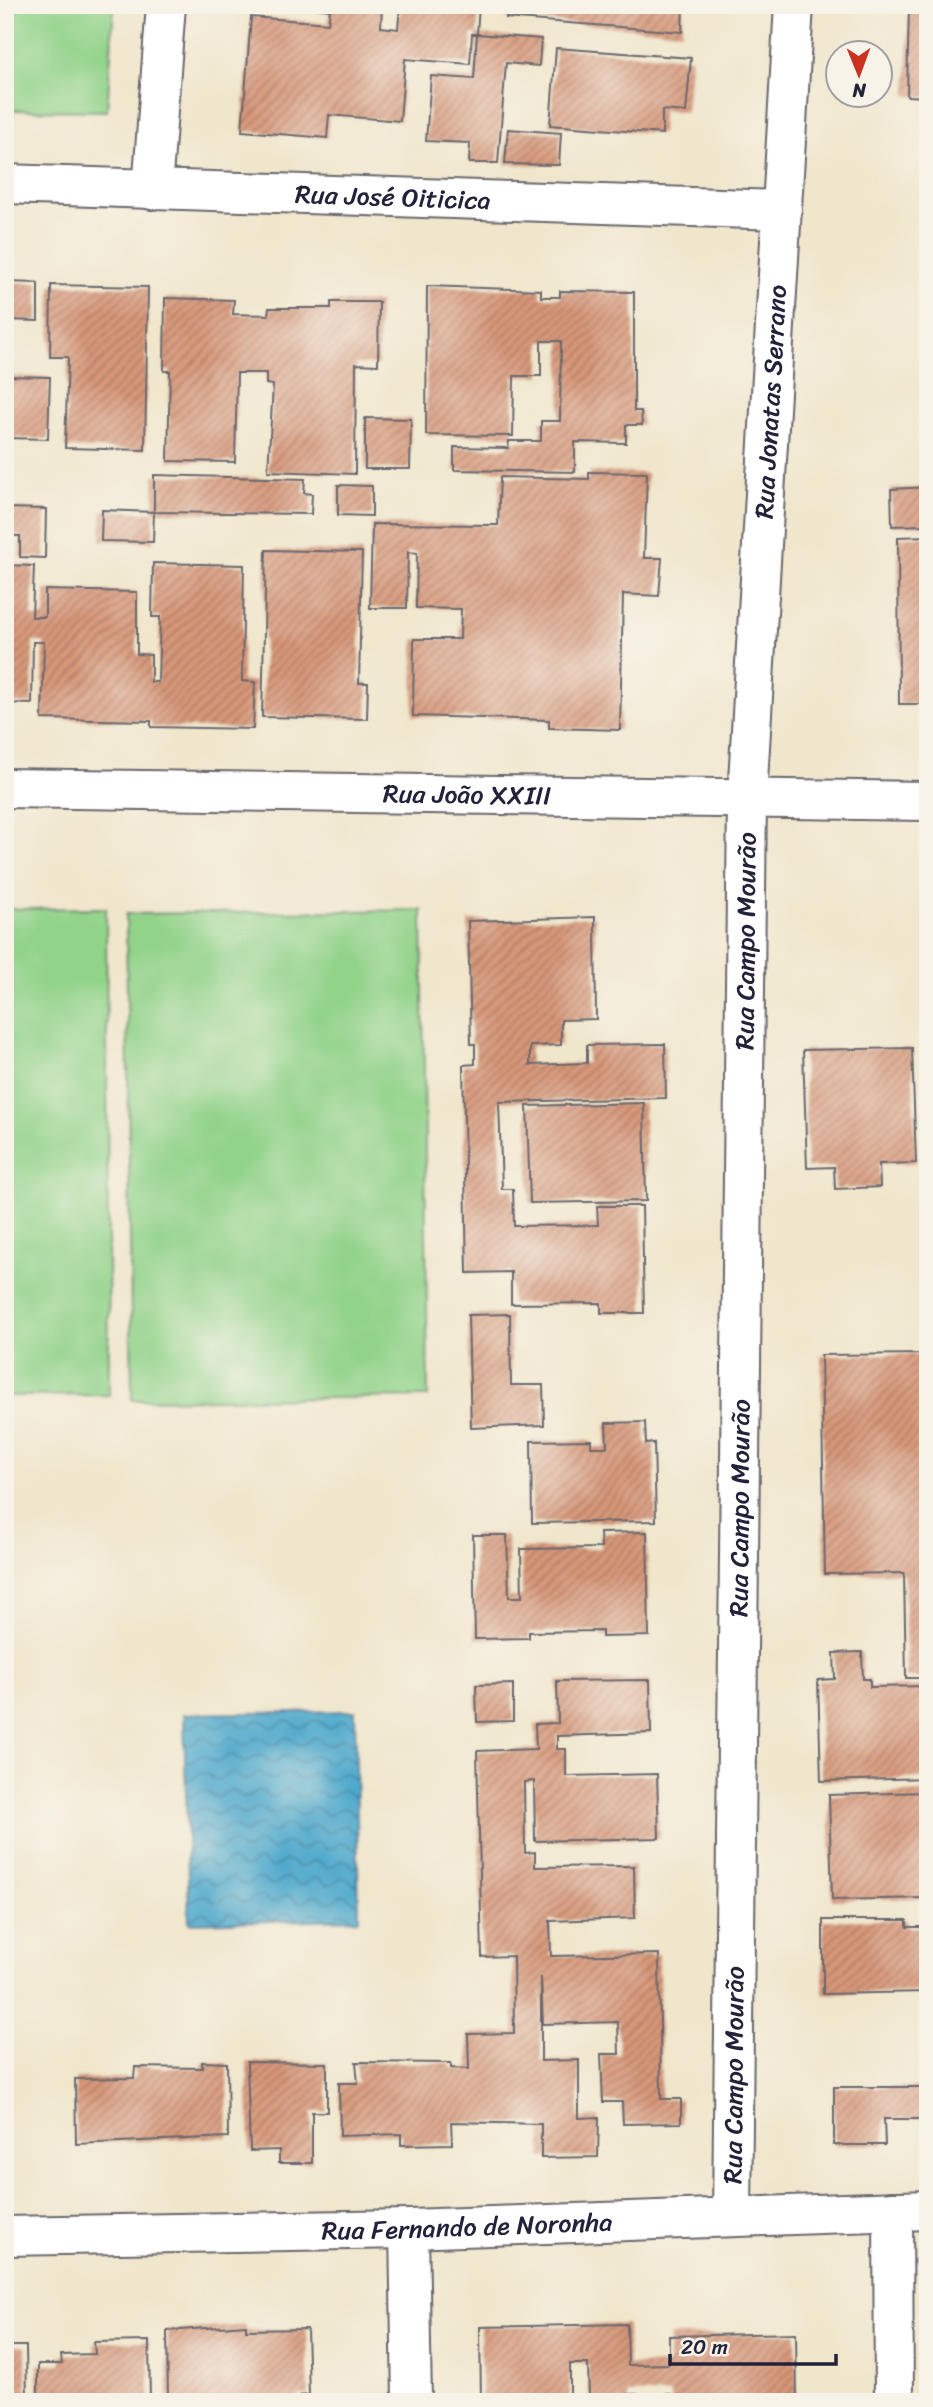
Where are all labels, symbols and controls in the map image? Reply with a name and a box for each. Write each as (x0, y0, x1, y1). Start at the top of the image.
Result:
north arrow (824, 38, 894, 108)
text: N (852, 74, 867, 107)
street label: Rua José Oiticica (294, 171, 491, 223)
street label: Rua Jonatas Serrano (741, 284, 800, 520)
street label: Rua João XXIII (382, 770, 551, 819)
street label: Rua Campo Mourão (721, 832, 770, 1050)
street label: Rua Campo Mourão (715, 1399, 764, 1617)
street label: Rua Campo Mourão (709, 1966, 758, 2184)
street label: Rua Fernando de Noronha (321, 2199, 613, 2254)
scale bar (670, 2323, 837, 2367)
text: 20 m (681, 2328, 728, 2366)

